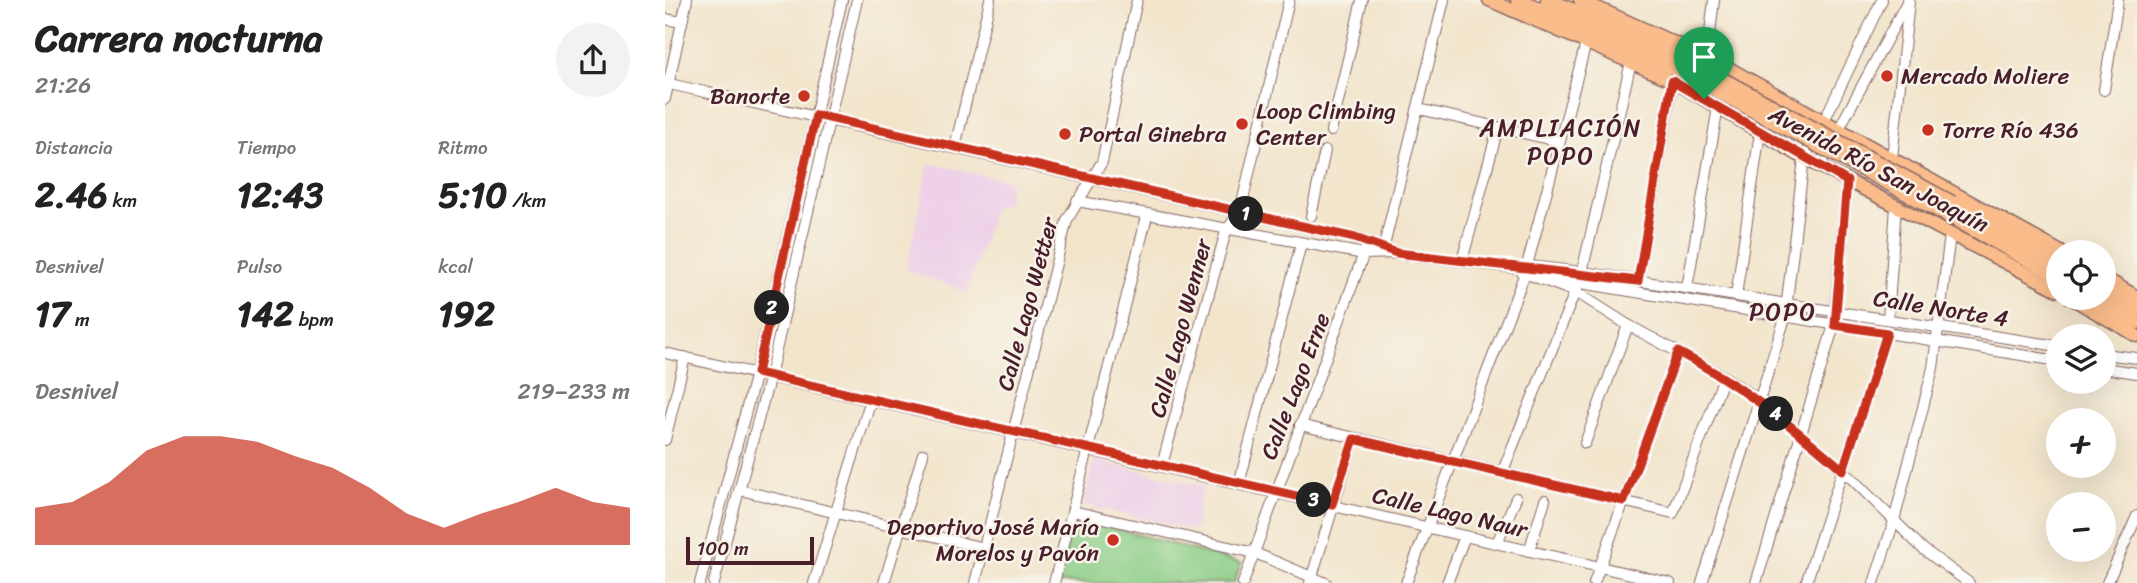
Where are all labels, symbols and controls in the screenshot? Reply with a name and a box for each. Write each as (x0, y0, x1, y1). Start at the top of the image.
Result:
text: Carrera nocturna (35, 5, 323, 72)
button: share (556, 23, 630, 97)
pin (1674, 27, 1734, 99)
icon: arrive (1685, 38, 1723, 76)
place label: Mercado Moliere (1901, 56, 2069, 97)
text: 21:26 (35, 65, 91, 106)
marker: Mercado Moliere (1879, 68, 1895, 84)
place label: Banorte (710, 76, 790, 117)
marker: Banorte (796, 88, 812, 104)
place label: Loop Climbing Center (1256, 91, 1396, 158)
street label: Avenida Río San Joaquín (1760, 93, 1997, 245)
district label: AMPLIACIÓN POPO (1479, 107, 1642, 177)
place label: Torre Río 436 (1942, 110, 2079, 151)
place label: Portal Ginebra (1079, 114, 1227, 155)
marker: Loop Climbing Center (1234, 116, 1250, 132)
marker: Torre Río 436 (1920, 122, 1936, 138)
marker: Portal Ginebra (1057, 126, 1073, 142)
text: Distancia (35, 131, 113, 164)
text: Tiempo (237, 131, 296, 164)
text: Ritmo (438, 131, 488, 164)
text: 2.46 (35, 164, 108, 226)
text: 12:43 (237, 164, 324, 226)
text: 5:10 (438, 164, 507, 226)
text: km (108, 184, 137, 217)
text: /km (507, 184, 546, 217)
pin: 1 (1229, 196, 1263, 232)
text: 1 (1241, 197, 1250, 230)
street label: Calle Lago Wetter (985, 211, 1071, 395)
street label: Calle Lago Wenner (1137, 233, 1224, 422)
map controls (2046, 240, 2116, 562)
button: locate (2046, 240, 2116, 310)
text: Desnivel (35, 250, 104, 283)
text: Pulso (237, 250, 282, 283)
text: kcal (438, 250, 473, 283)
street label: Calle Norte 4 (1871, 278, 2011, 339)
text: 17 (35, 283, 70, 345)
text: 142 (237, 283, 294, 345)
text: 192 (438, 283, 495, 345)
pin: 2 (755, 290, 789, 326)
text: 2 (766, 291, 777, 324)
district label: POPO (1749, 291, 1817, 333)
text: m (70, 303, 90, 336)
text: bpm (294, 303, 334, 336)
street label: Calle Lago Erne (1249, 306, 1342, 466)
button: layers (2046, 324, 2116, 394)
text: Desnivel (35, 371, 118, 412)
text: 219–233 m (518, 371, 630, 412)
pin: 4 (1759, 396, 1793, 432)
text: 4 (1770, 397, 1781, 430)
button: + (2046, 408, 2116, 478)
street label: Calle Lago Naur (1368, 475, 1533, 551)
pin: 3 (1297, 482, 1331, 518)
text: 3 (1308, 483, 1319, 516)
button: − (2046, 492, 2116, 562)
place label: Deportivo José María Morelos y Pavón (887, 507, 1099, 574)
text: 100 m (697, 532, 749, 565)
marker: Deportivo José María Morelos y Pavón (1105, 532, 1121, 548)
scale bar (686, 534, 814, 566)

